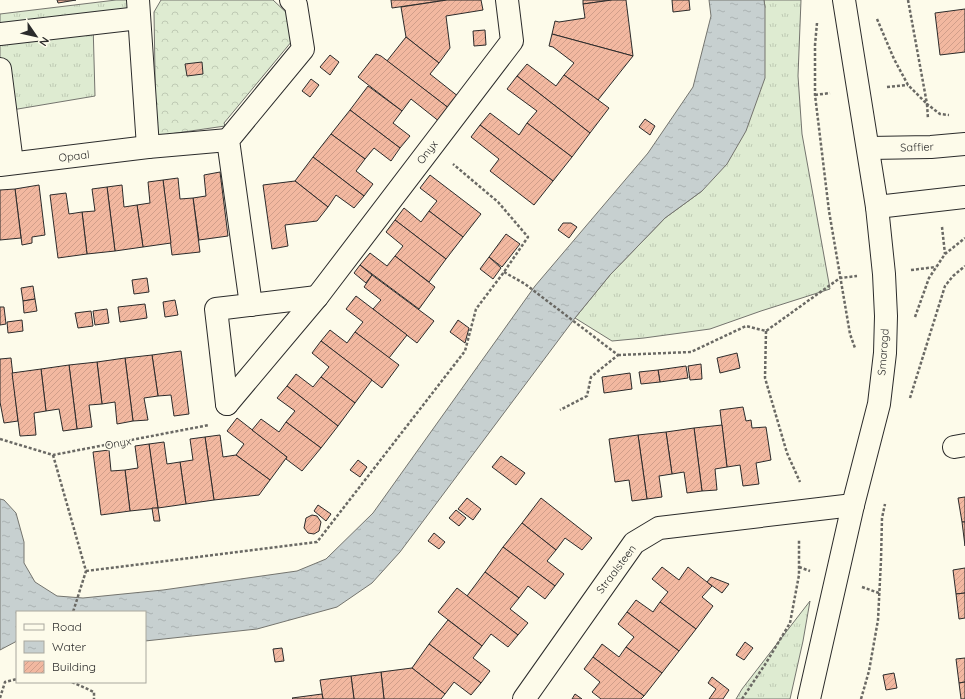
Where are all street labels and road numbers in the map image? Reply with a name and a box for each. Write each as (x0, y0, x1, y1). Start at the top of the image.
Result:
street label: Onyx (413, 137, 441, 167)
street label: Saffier (900, 139, 935, 155)
street label: Opaal (58, 147, 90, 165)
street label: Smaragd (874, 328, 892, 376)
street label: Onyx (104, 434, 132, 452)
street label: Straalsteen (593, 542, 639, 596)

